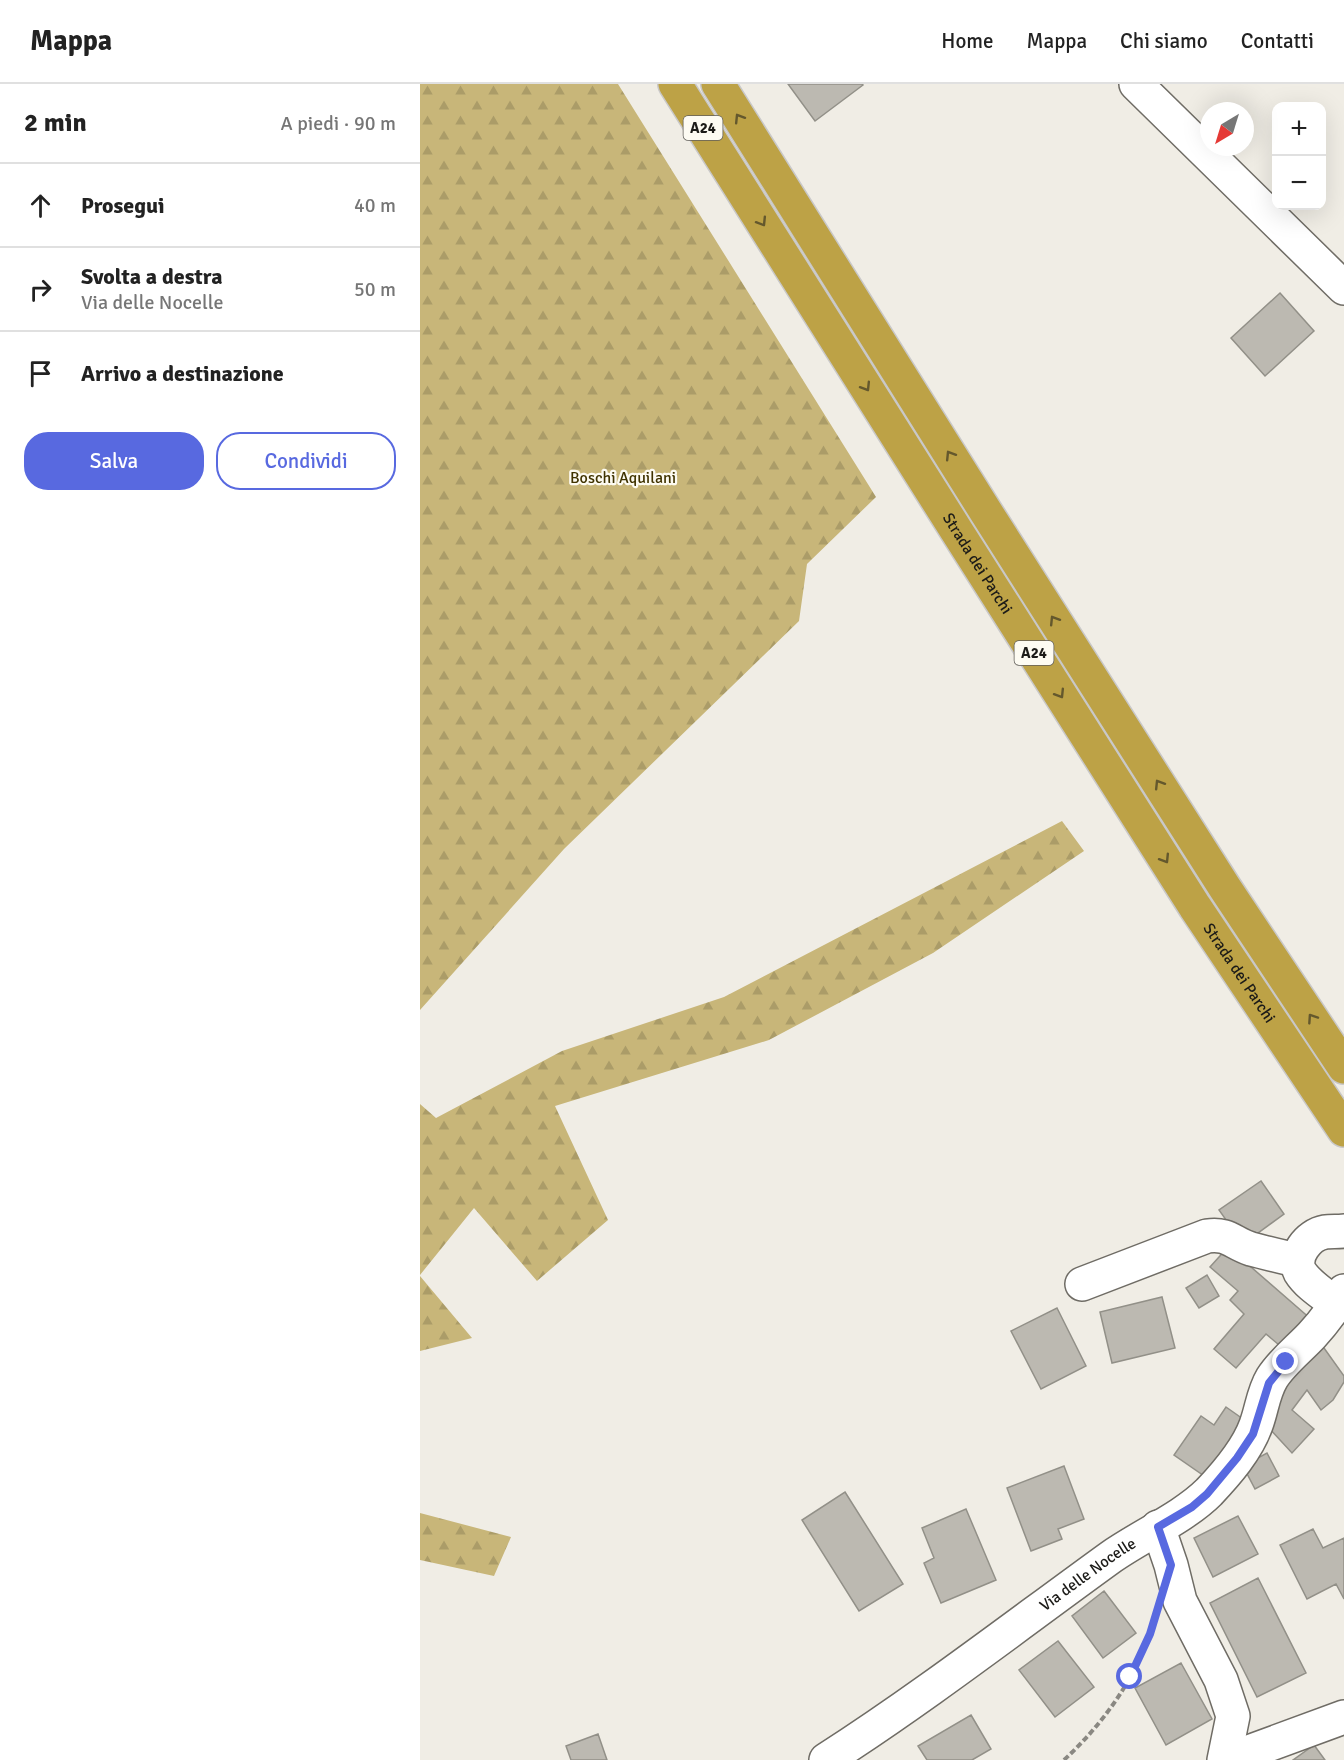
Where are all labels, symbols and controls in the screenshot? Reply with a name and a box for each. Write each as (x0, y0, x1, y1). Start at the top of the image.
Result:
text: Mappa (30, 24, 112, 58)
text: Home (941, 28, 994, 54)
text: Mappa (1027, 28, 1087, 54)
text: Chi siamo (1120, 28, 1208, 54)
text: Contatti (1241, 28, 1314, 54)
north arrow (1200, 102, 1254, 156)
map controls (1272, 102, 1326, 210)
button: + (1272, 102, 1326, 156)
text: 2 min (24, 107, 87, 139)
text: A piedi · 90 m (281, 111, 396, 136)
one-way arrow (735, 114, 747, 124)
road number: A24 (684, 116, 722, 140)
button: − (1272, 156, 1326, 210)
icon: ahead (24, 189, 57, 222)
text: Prosegui (81, 192, 165, 219)
text: 40 m (354, 193, 396, 218)
one-way arrow (755, 215, 766, 226)
text: Svolta a destra (81, 263, 222, 290)
icon: right (24, 273, 57, 306)
text: 50 m (354, 277, 396, 302)
text: Via delle Nocelle (81, 290, 223, 315)
icon: arrive (24, 357, 57, 390)
text: Arrivo a destinazione (81, 360, 284, 387)
one-way arrow (858, 381, 870, 391)
button: Salva (24, 432, 204, 490)
button: Condividi (216, 432, 396, 490)
one-way arrow (946, 451, 958, 461)
park label: Boschi Aquilani (570, 468, 676, 488)
street label: Strada dei Parchi (938, 509, 1017, 618)
one-way arrow (1050, 616, 1062, 626)
road number: A24 (1014, 641, 1054, 665)
one-way arrow (1052, 688, 1064, 698)
one-way arrow (1155, 780, 1166, 791)
one-way arrow (1157, 852, 1168, 863)
street label: Strada dei Parchi (1199, 919, 1280, 1027)
one-way arrow (1307, 1014, 1319, 1024)
route end (1272, 1348, 1298, 1374)
street label: Via delle Nocelle (1036, 1533, 1140, 1616)
route start (1116, 1663, 1142, 1689)

